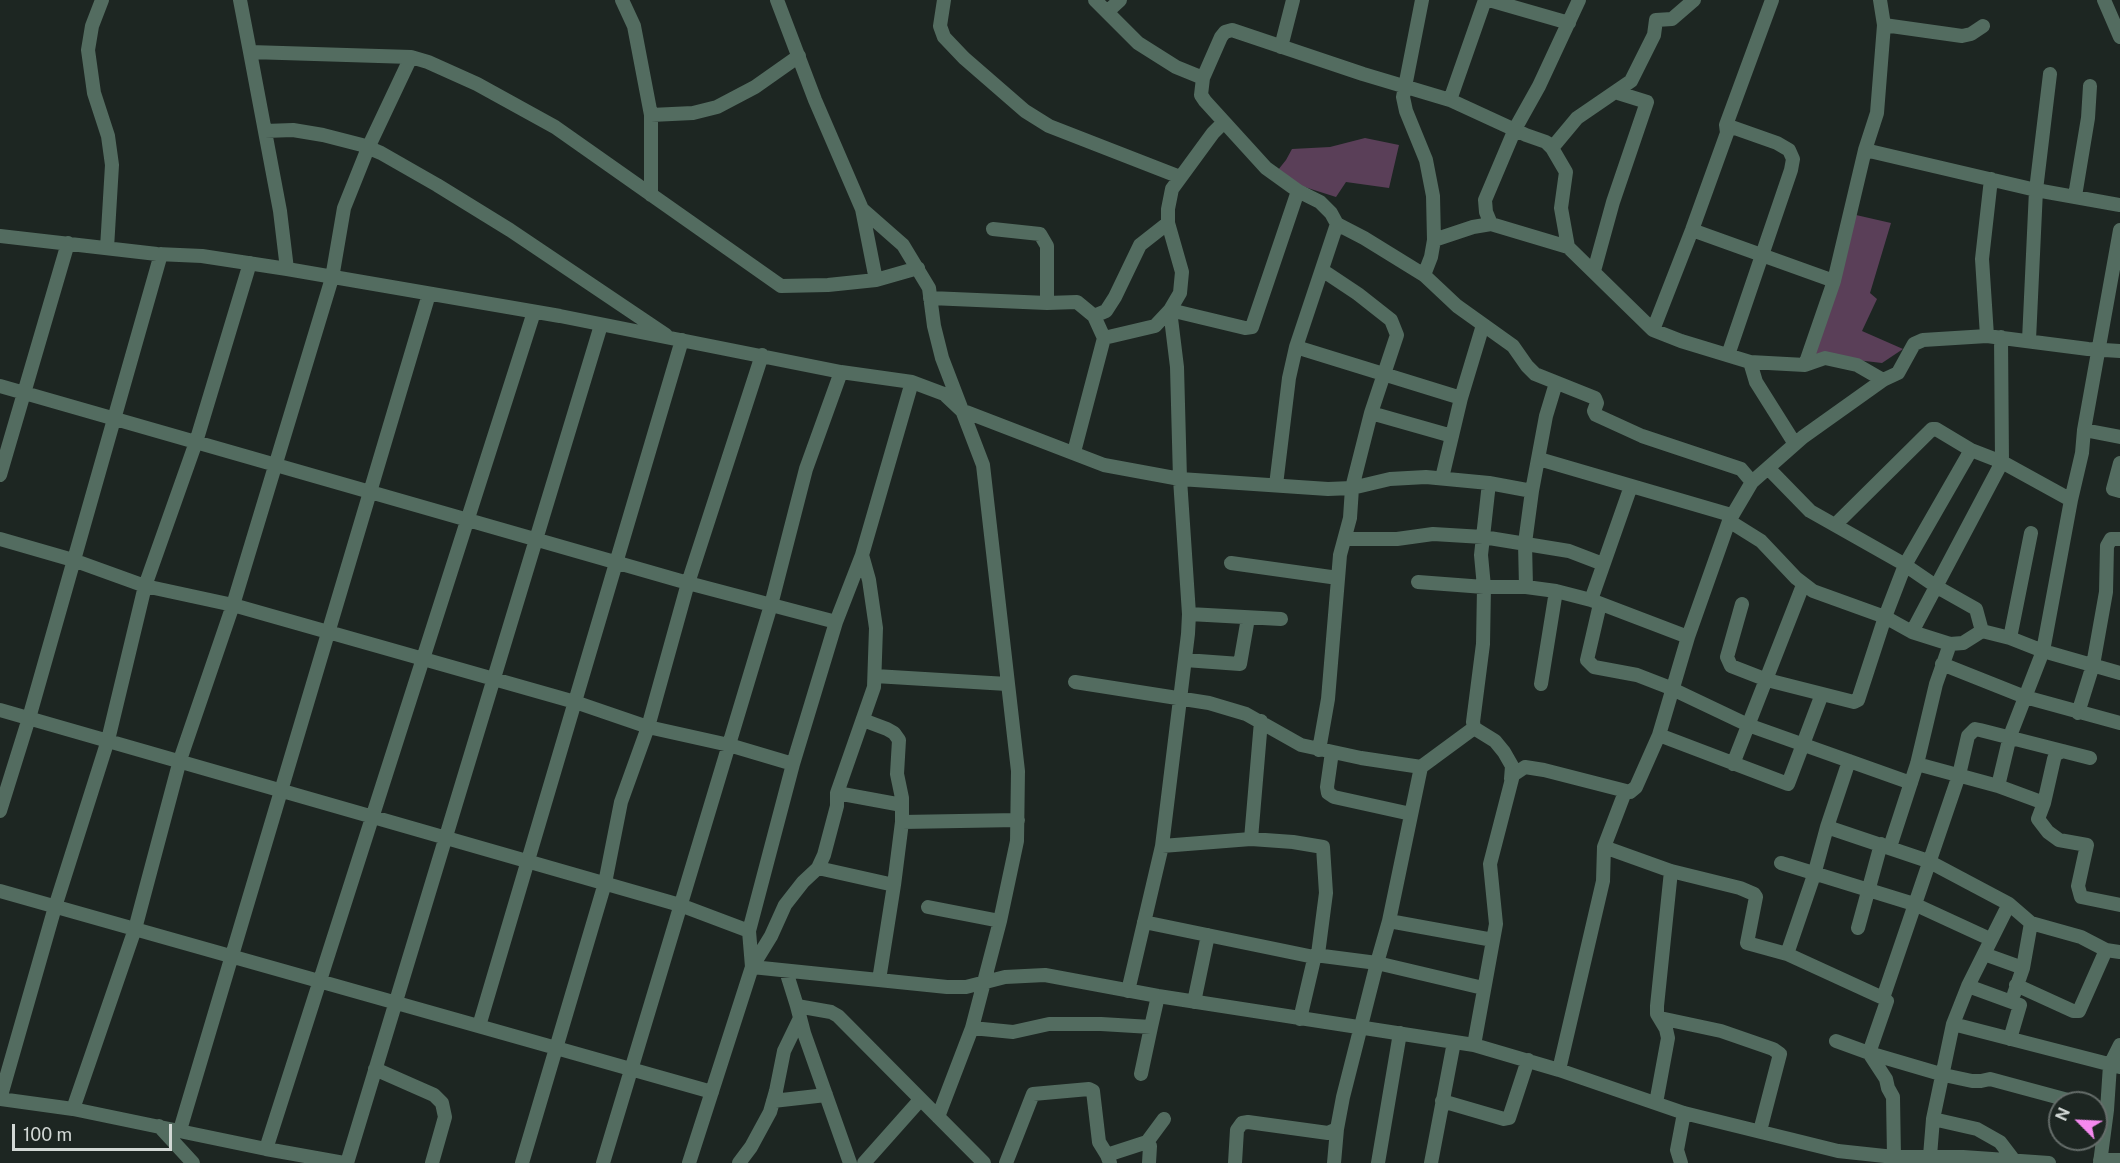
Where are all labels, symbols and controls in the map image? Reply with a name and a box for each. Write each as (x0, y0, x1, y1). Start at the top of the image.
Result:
north arrow (2048, 1091, 2108, 1151)
text: N (2052, 1105, 2074, 1124)
scale bar (15, 1112, 176, 1150)
text: 100 m (23, 1124, 72, 1145)

